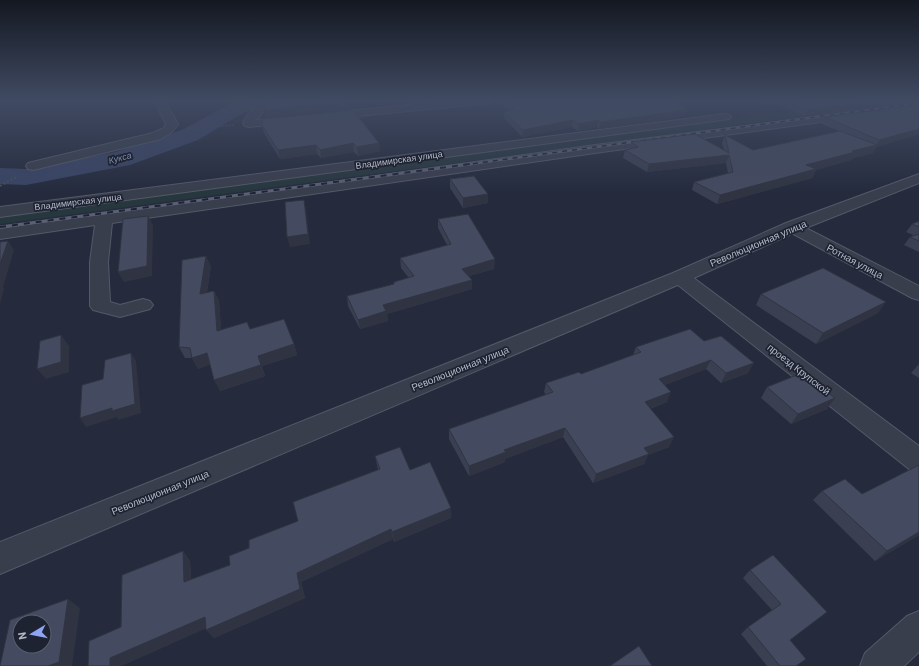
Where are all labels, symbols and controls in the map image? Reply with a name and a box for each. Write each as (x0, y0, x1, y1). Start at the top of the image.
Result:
street label: Владимирская улица (355, 148, 443, 171)
water label: Кукса (107, 149, 133, 166)
street label: Владимирская улица (34, 191, 122, 212)
street label: Революционная улица (708, 217, 809, 269)
street label: Ротная улица (825, 241, 886, 281)
street label: проезд Крупской (765, 341, 833, 397)
street label: Революционная улица (410, 343, 511, 393)
street label: Революционная улица (110, 467, 211, 517)
north arrow (12, 614, 52, 654)
text: N (15, 631, 29, 641)

